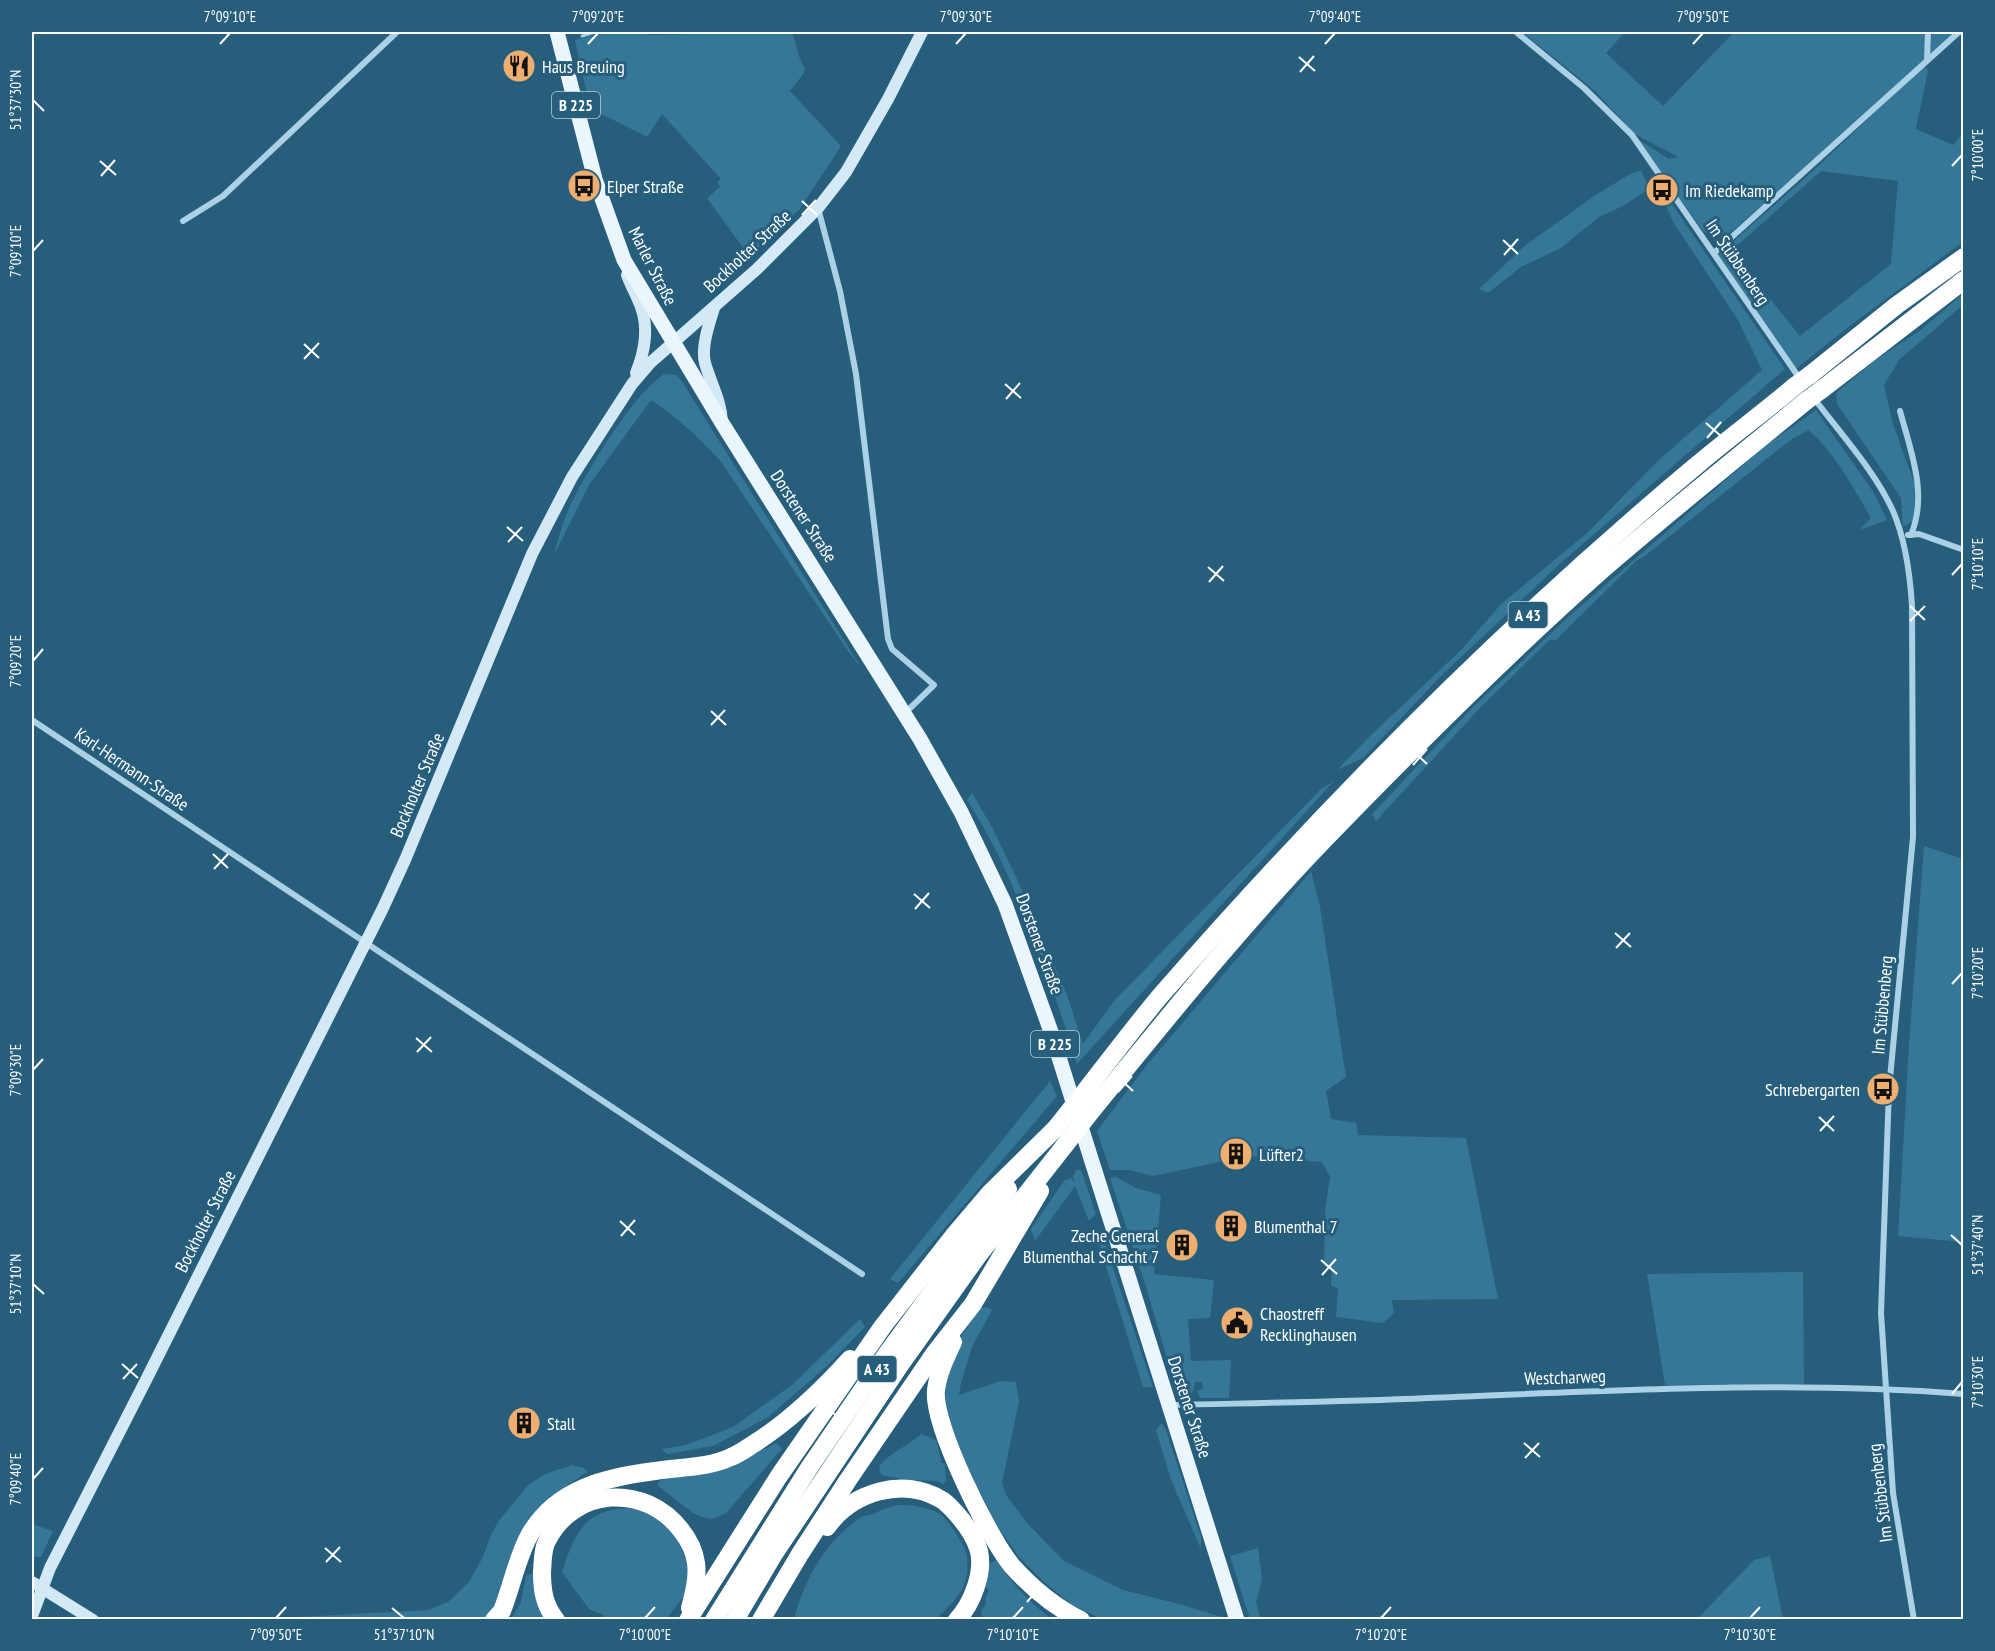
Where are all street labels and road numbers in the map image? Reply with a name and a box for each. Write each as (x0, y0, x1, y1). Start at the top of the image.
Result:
road number: B 225 (552, 92, 600, 118)
street label: Bockholter Straße (698, 205, 796, 297)
street label: Im Stübbenberg (1701, 214, 1775, 310)
street label: Marler Straße (623, 223, 683, 309)
street label: Dorstener Straße (766, 465, 842, 567)
road number: A 43 (1508, 602, 1547, 628)
street label: Karl-Hermann-Straße (70, 722, 194, 816)
street label: Bockholter Straße (385, 729, 449, 841)
street label: Dorstener Straße (1011, 890, 1069, 998)
street label: Im Stübbenberg (1866, 955, 1898, 1055)
road number: B 225 (1031, 1031, 1079, 1057)
street label: Bockholter Straße (169, 1166, 241, 1276)
street label: Dorstener Straße (1163, 1353, 1217, 1461)
road number: A 43 (858, 1356, 896, 1382)
street label: Westcharweg (1524, 1364, 1606, 1390)
street label: Im Stübbenberg (1863, 1442, 1897, 1544)

